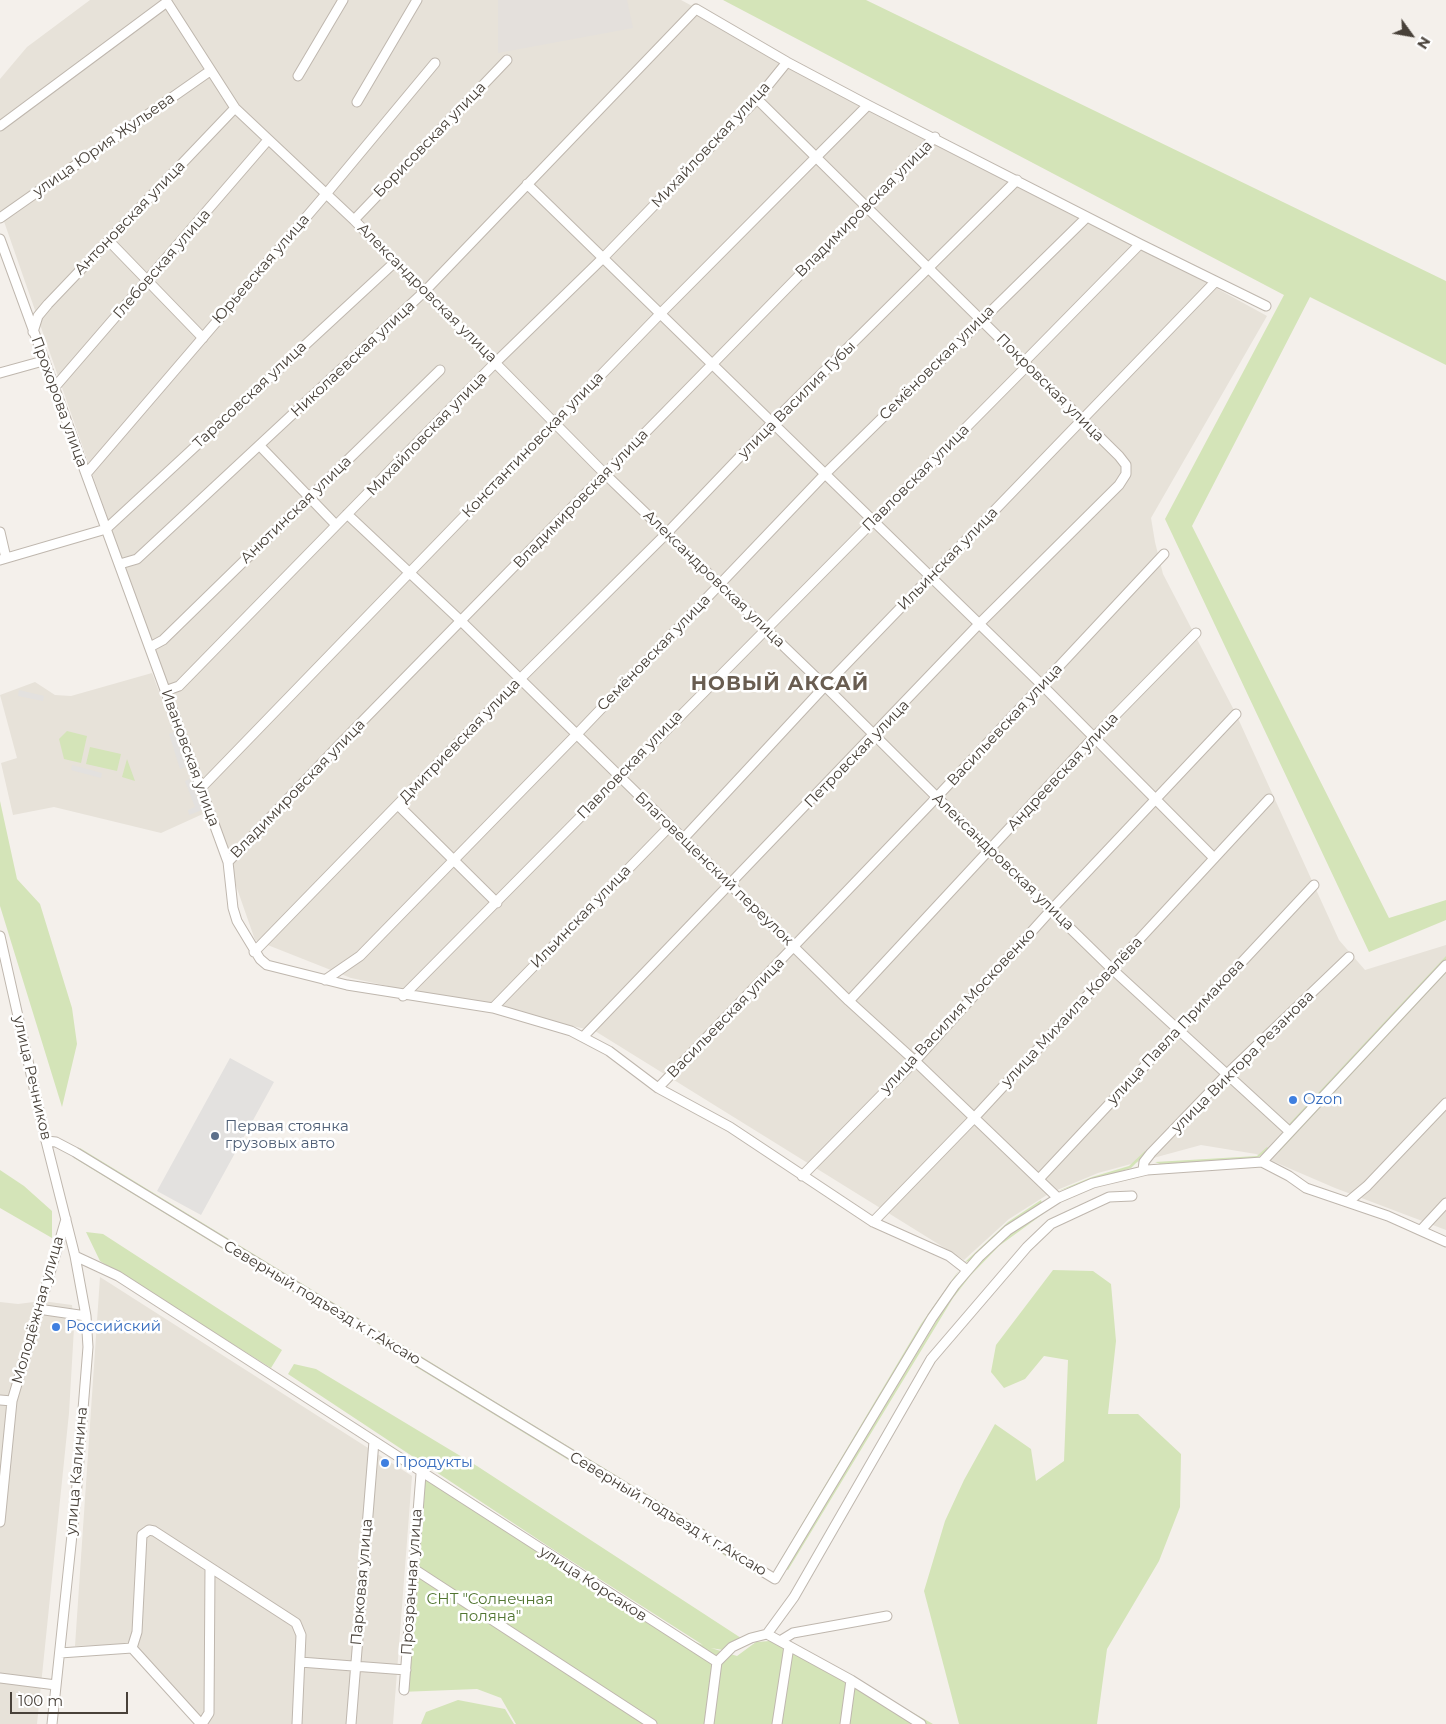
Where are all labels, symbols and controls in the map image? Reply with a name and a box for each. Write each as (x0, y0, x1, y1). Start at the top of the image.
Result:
north arrow (1386, 10, 1436, 60)
text: N (1413, 33, 1434, 53)
street label: Борисовская улица (370, 78, 490, 202)
street label: Михайловская улица (648, 78, 774, 212)
street label: улица Юрия Жульева (30, 89, 178, 201)
street label: Владимировская улица (792, 137, 936, 281)
street label: Антоновская улица (71, 157, 189, 279)
street label: Глебовская улица (110, 206, 214, 322)
street label: Юрьевская улица (209, 211, 313, 327)
street label: Александровская улица (353, 219, 501, 367)
street label: Николаевская улица (287, 297, 419, 421)
street label: Семёновская улица (876, 302, 998, 424)
street label: Покровская улица (992, 330, 1108, 446)
street label: Прохорова улица (27, 334, 91, 470)
street label: улица Василия Губы (734, 337, 860, 463)
street label: Тарасовская улица (189, 338, 311, 452)
street label: Михайловская улица (363, 368, 491, 500)
street label: Константиновская улица (459, 368, 607, 522)
street label: Павловская улица (859, 421, 973, 535)
street label: Владимировская улица (510, 426, 652, 572)
street label: Анютинская улица (237, 452, 355, 568)
street label: Ильинская улица (894, 504, 1002, 614)
street label: Александровская улица (639, 507, 789, 651)
street label: Семёновская улица (594, 591, 714, 715)
street label: Васильевская улица (944, 660, 1066, 790)
district label: НОВЫЙ АКСАЙ (689, 672, 871, 696)
street label: Дмитриевская улица (396, 675, 524, 807)
street label: Ивановская улица (157, 687, 223, 829)
street label: Петровская улица (801, 696, 913, 812)
street label: Павловская улица (574, 707, 686, 823)
street label: Андреевская улица (1004, 709, 1122, 835)
street label: Владимировская улица (227, 716, 369, 862)
street label: Благовещенский переулок (631, 788, 797, 950)
street label: Александровская улица (928, 790, 1078, 934)
street label: Ильинская улица (527, 862, 635, 972)
street label: улица Василия Московенко (877, 925, 1039, 1097)
street label: улица Михаила Ковалёва (998, 933, 1146, 1091)
street label: Васильевская улица (664, 954, 788, 1082)
street label: улица Павла Примакова (1104, 955, 1248, 1109)
street label: улица Виктора Резанова (1168, 987, 1318, 1137)
street label: улица Речников (9, 1014, 55, 1142)
place label: Ozon (1303, 1091, 1343, 1109)
marker: Ozon (1287, 1094, 1299, 1106)
place label: Первая стоянка грузовых авто (225, 1118, 349, 1153)
marker: Первая стоянка грузовых авто (209, 1130, 221, 1142)
street label: Молодёжная улица (8, 1234, 68, 1386)
street label: Северный подъезд к г.Аксаю (220, 1237, 424, 1369)
place label: Российский (66, 1318, 161, 1336)
marker: Российский (50, 1321, 62, 1333)
street label: улица Калинина (62, 1406, 92, 1536)
street label: Северный подъезд к г.Аксаю (566, 1448, 770, 1580)
place label: Продукты (395, 1454, 473, 1472)
marker: Продукты (379, 1457, 391, 1469)
street label: Прозрачная улица (398, 1508, 426, 1656)
street label: Парковая улица (347, 1518, 377, 1646)
street label: улица Корсаков (536, 1542, 650, 1626)
park label: СНТ "Солнечная поляна" (427, 1591, 553, 1626)
scale bar (12, 1682, 130, 1714)
text: 100 m (18, 1691, 63, 1710)

